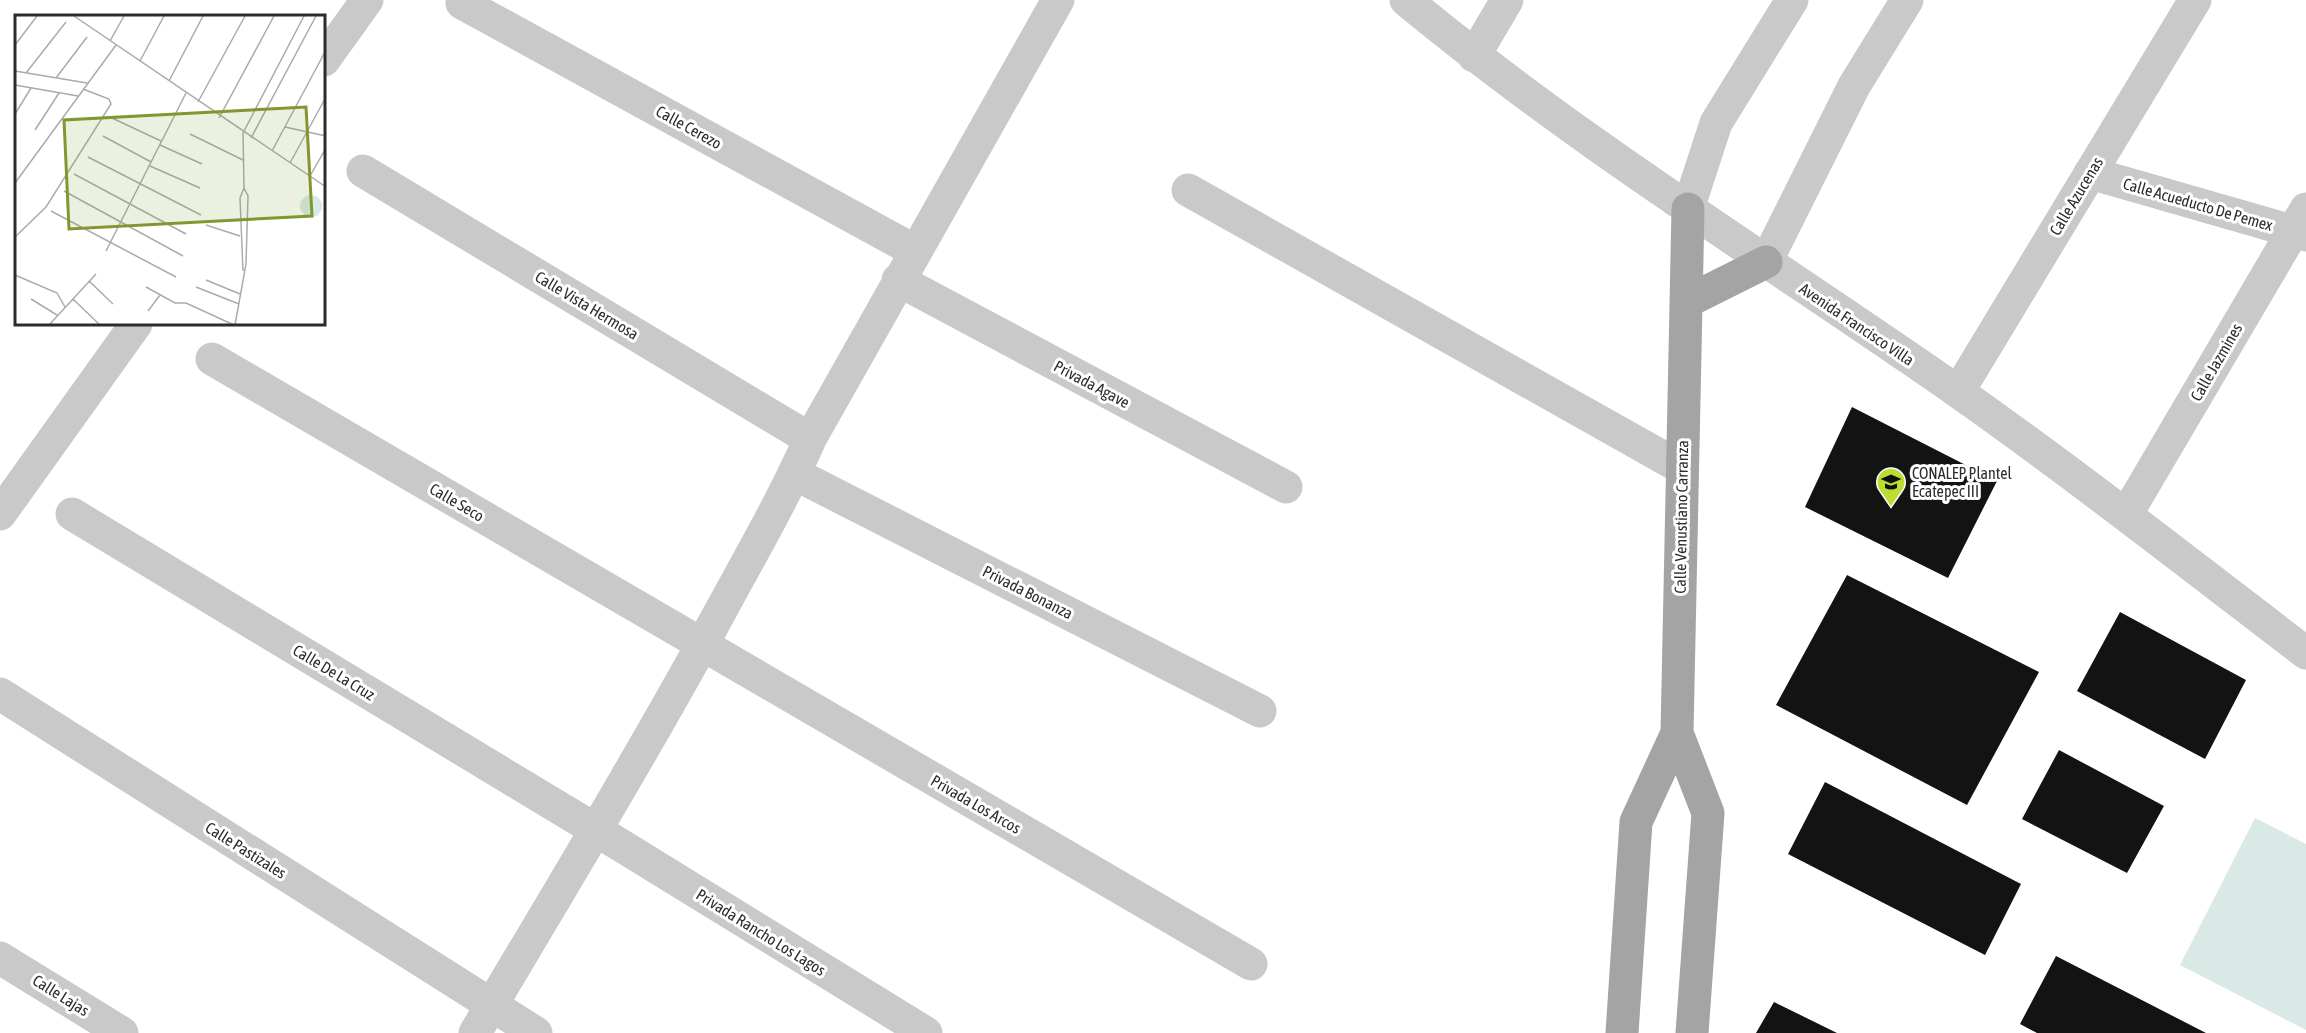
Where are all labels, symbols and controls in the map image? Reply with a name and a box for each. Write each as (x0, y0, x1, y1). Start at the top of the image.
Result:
inset map (15, 15, 326, 326)
street label: Calle Cerezo (653, 102, 725, 152)
street label: Calle Azucenas (2046, 153, 2106, 238)
street label: Calle Acueducto De Pemex (2121, 174, 2275, 234)
street label: Calle Vista Hermosa (532, 267, 642, 343)
street label: Avenida Francisco Villa (1796, 279, 1918, 369)
street label: Calle Jazmines (2187, 320, 2246, 404)
street label: Privada Agave (1051, 357, 1133, 412)
street label: Calle Venustiano Carranza (1671, 440, 1691, 594)
place label: CONALEP Plantel Ecatepec III (1912, 464, 2013, 501)
school or university icon: CONALEP Plantel Ecatepec III (1875, 466, 1907, 508)
street label: Calle Seco (427, 479, 487, 525)
street label: Privada Bonanza (980, 562, 1076, 622)
street label: Calle De La Cruz (290, 641, 378, 704)
street label: Privada Los Arcos (928, 771, 1024, 837)
street label: Calle Pastizales (202, 818, 290, 882)
street label: Privada Rancho Los Lagos (693, 885, 829, 980)
street label: Calle Lajas (29, 971, 93, 1020)

